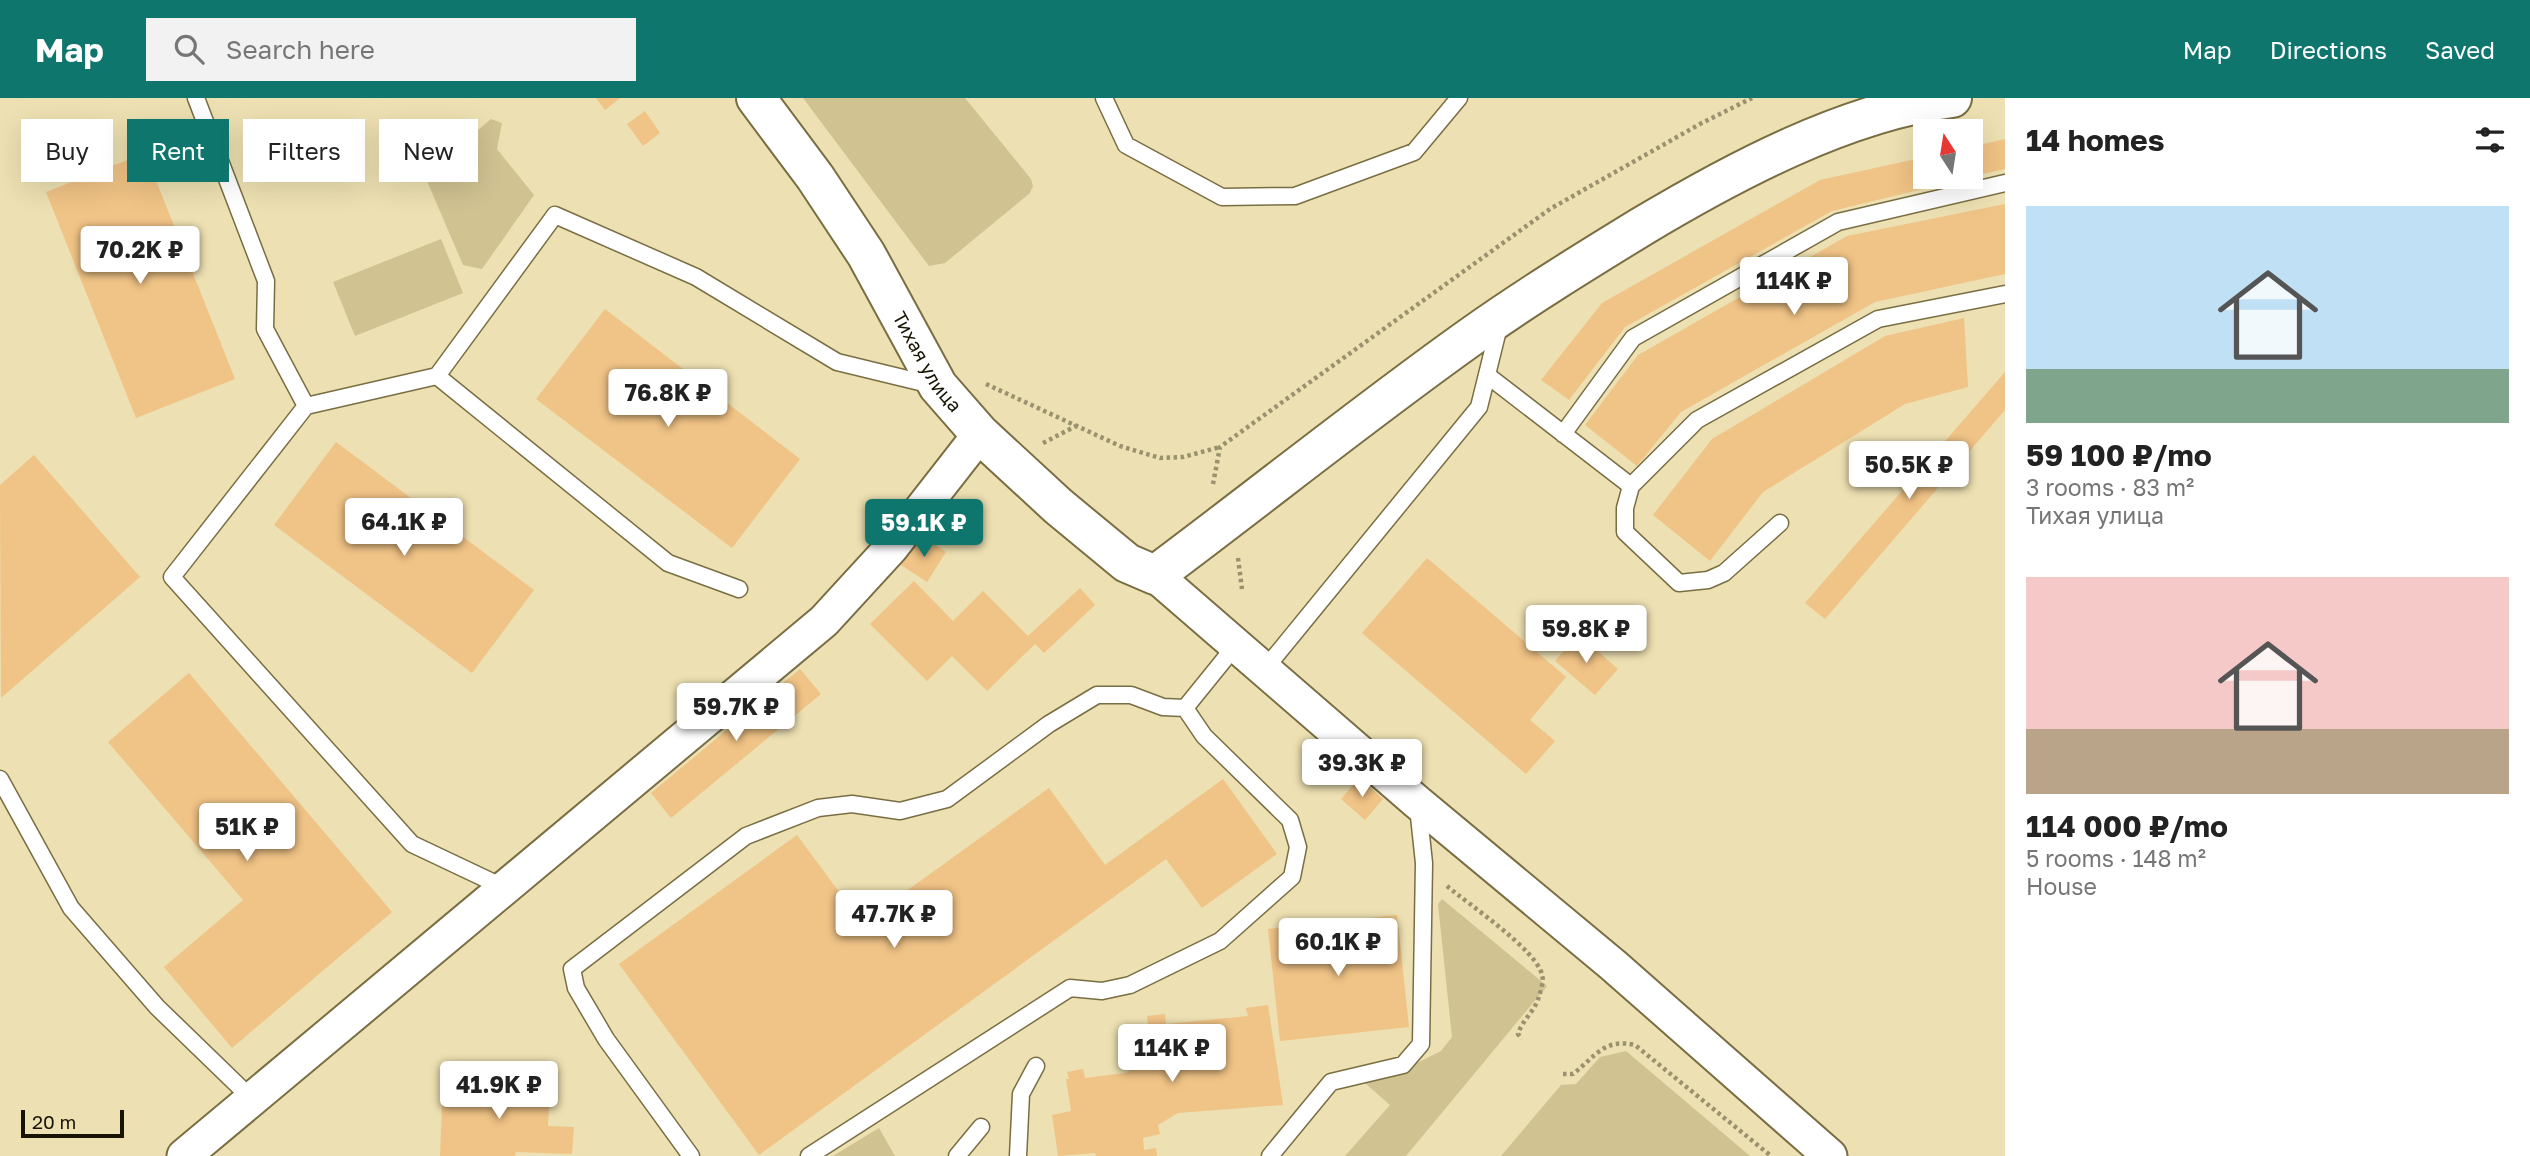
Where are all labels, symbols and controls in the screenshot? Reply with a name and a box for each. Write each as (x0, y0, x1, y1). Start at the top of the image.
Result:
search box (146, 18, 636, 81)
text: Map (35, 30, 104, 69)
icon: search (170, 30, 208, 68)
text: Search here (226, 34, 375, 65)
text: Map (2183, 35, 2232, 64)
text: Directions (2270, 35, 2387, 64)
text: Saved (2425, 35, 2495, 64)
chip: Buy (21, 119, 113, 182)
chip: Rent (127, 119, 229, 182)
chip: Filters (243, 119, 365, 182)
chip: New (379, 119, 478, 182)
north arrow (1913, 119, 1983, 189)
map controls (1913, 119, 1983, 189)
icon: filters (2471, 121, 2509, 159)
text: 14 homes (2026, 122, 2165, 158)
pin: 70.2K ₽ (75, 226, 205, 286)
text: 70.2K ₽ (97, 235, 183, 263)
icon: home (2205, 252, 2331, 378)
pin: 114K ₽ (1737, 258, 1851, 317)
text: 114K ₽ (1756, 266, 1832, 294)
street label: Тихая улица (888, 307, 967, 416)
pin: 76.8K ₽ (603, 370, 733, 429)
text: 76.8K ₽ (624, 378, 712, 406)
text: 59 100 ₽/mo (2026, 437, 2212, 473)
pin: 50.5K ₽ (1844, 442, 1974, 501)
text: 50.5K ₽ (1865, 450, 1953, 478)
text: 3 rooms · 83 m² (2026, 473, 2194, 501)
pin: 64.1K ₽ (339, 498, 469, 558)
pin: 59.1K ₽ (859, 500, 989, 559)
text: Тихая улица (2026, 501, 2164, 529)
text: 64.1K ₽ (361, 507, 447, 535)
text: 59.1K ₽ (881, 508, 967, 536)
pin: 59.8K ₽ (1521, 606, 1651, 665)
text: 59.8K ₽ (1542, 614, 1630, 642)
icon: home (2205, 623, 2331, 749)
pin: 59.7K ₽ (671, 684, 801, 743)
text: 59.7K ₽ (693, 692, 779, 720)
pin: 39.3K ₽ (1297, 740, 1427, 799)
text: 39.3K ₽ (1318, 748, 1406, 776)
pin: 51K ₽ (198, 804, 296, 863)
text: 114 000 ₽/mo (2026, 808, 2228, 844)
text: 51K ₽ (215, 812, 279, 840)
text: 5 rooms · 148 m² (2026, 844, 2206, 872)
text: House (2026, 872, 2097, 900)
pin: 47.7K ₽ (829, 890, 959, 950)
text: 47.7K ₽ (852, 899, 936, 927)
pin: 60.1K ₽ (1273, 918, 1403, 978)
text: 60.1K ₽ (1295, 927, 1381, 955)
pin: 114K ₽ (1115, 1024, 1229, 1084)
text: 114K ₽ (1134, 1033, 1210, 1061)
pin: 41.9K ₽ (434, 1062, 564, 1121)
text: 41.9K ₽ (456, 1070, 542, 1098)
scale bar (21, 1107, 124, 1139)
text: 20 m (32, 1110, 76, 1133)

